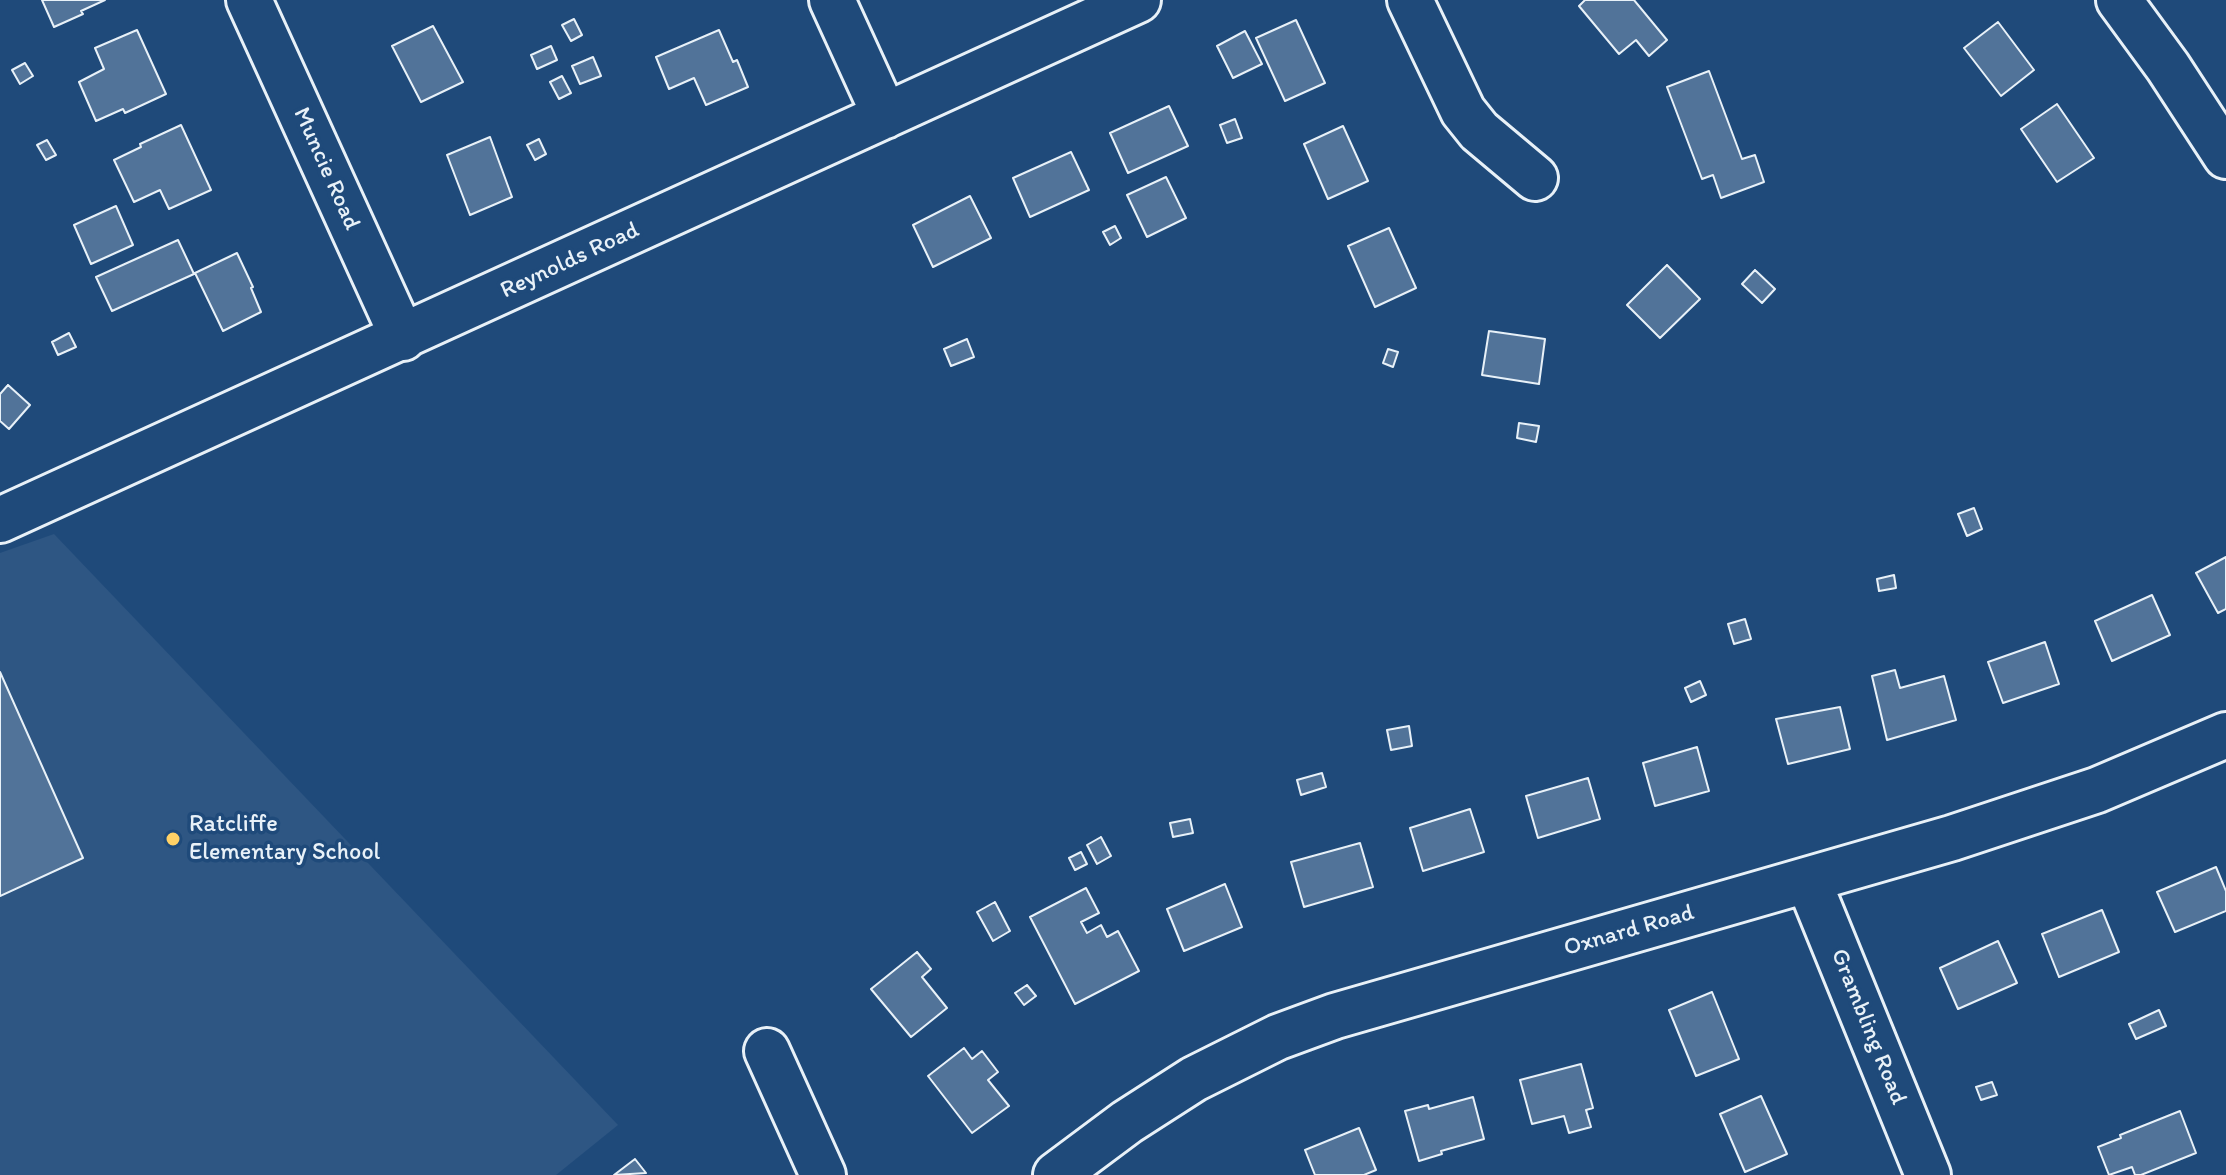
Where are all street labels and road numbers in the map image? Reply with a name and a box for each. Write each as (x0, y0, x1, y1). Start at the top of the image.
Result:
street label: Muncie Road (286, 103, 366, 235)
street label: Reynolds Road (496, 216, 644, 306)
street label: Oxnard Road (1561, 899, 1697, 963)
street label: Grambling Road (1824, 945, 1912, 1109)

